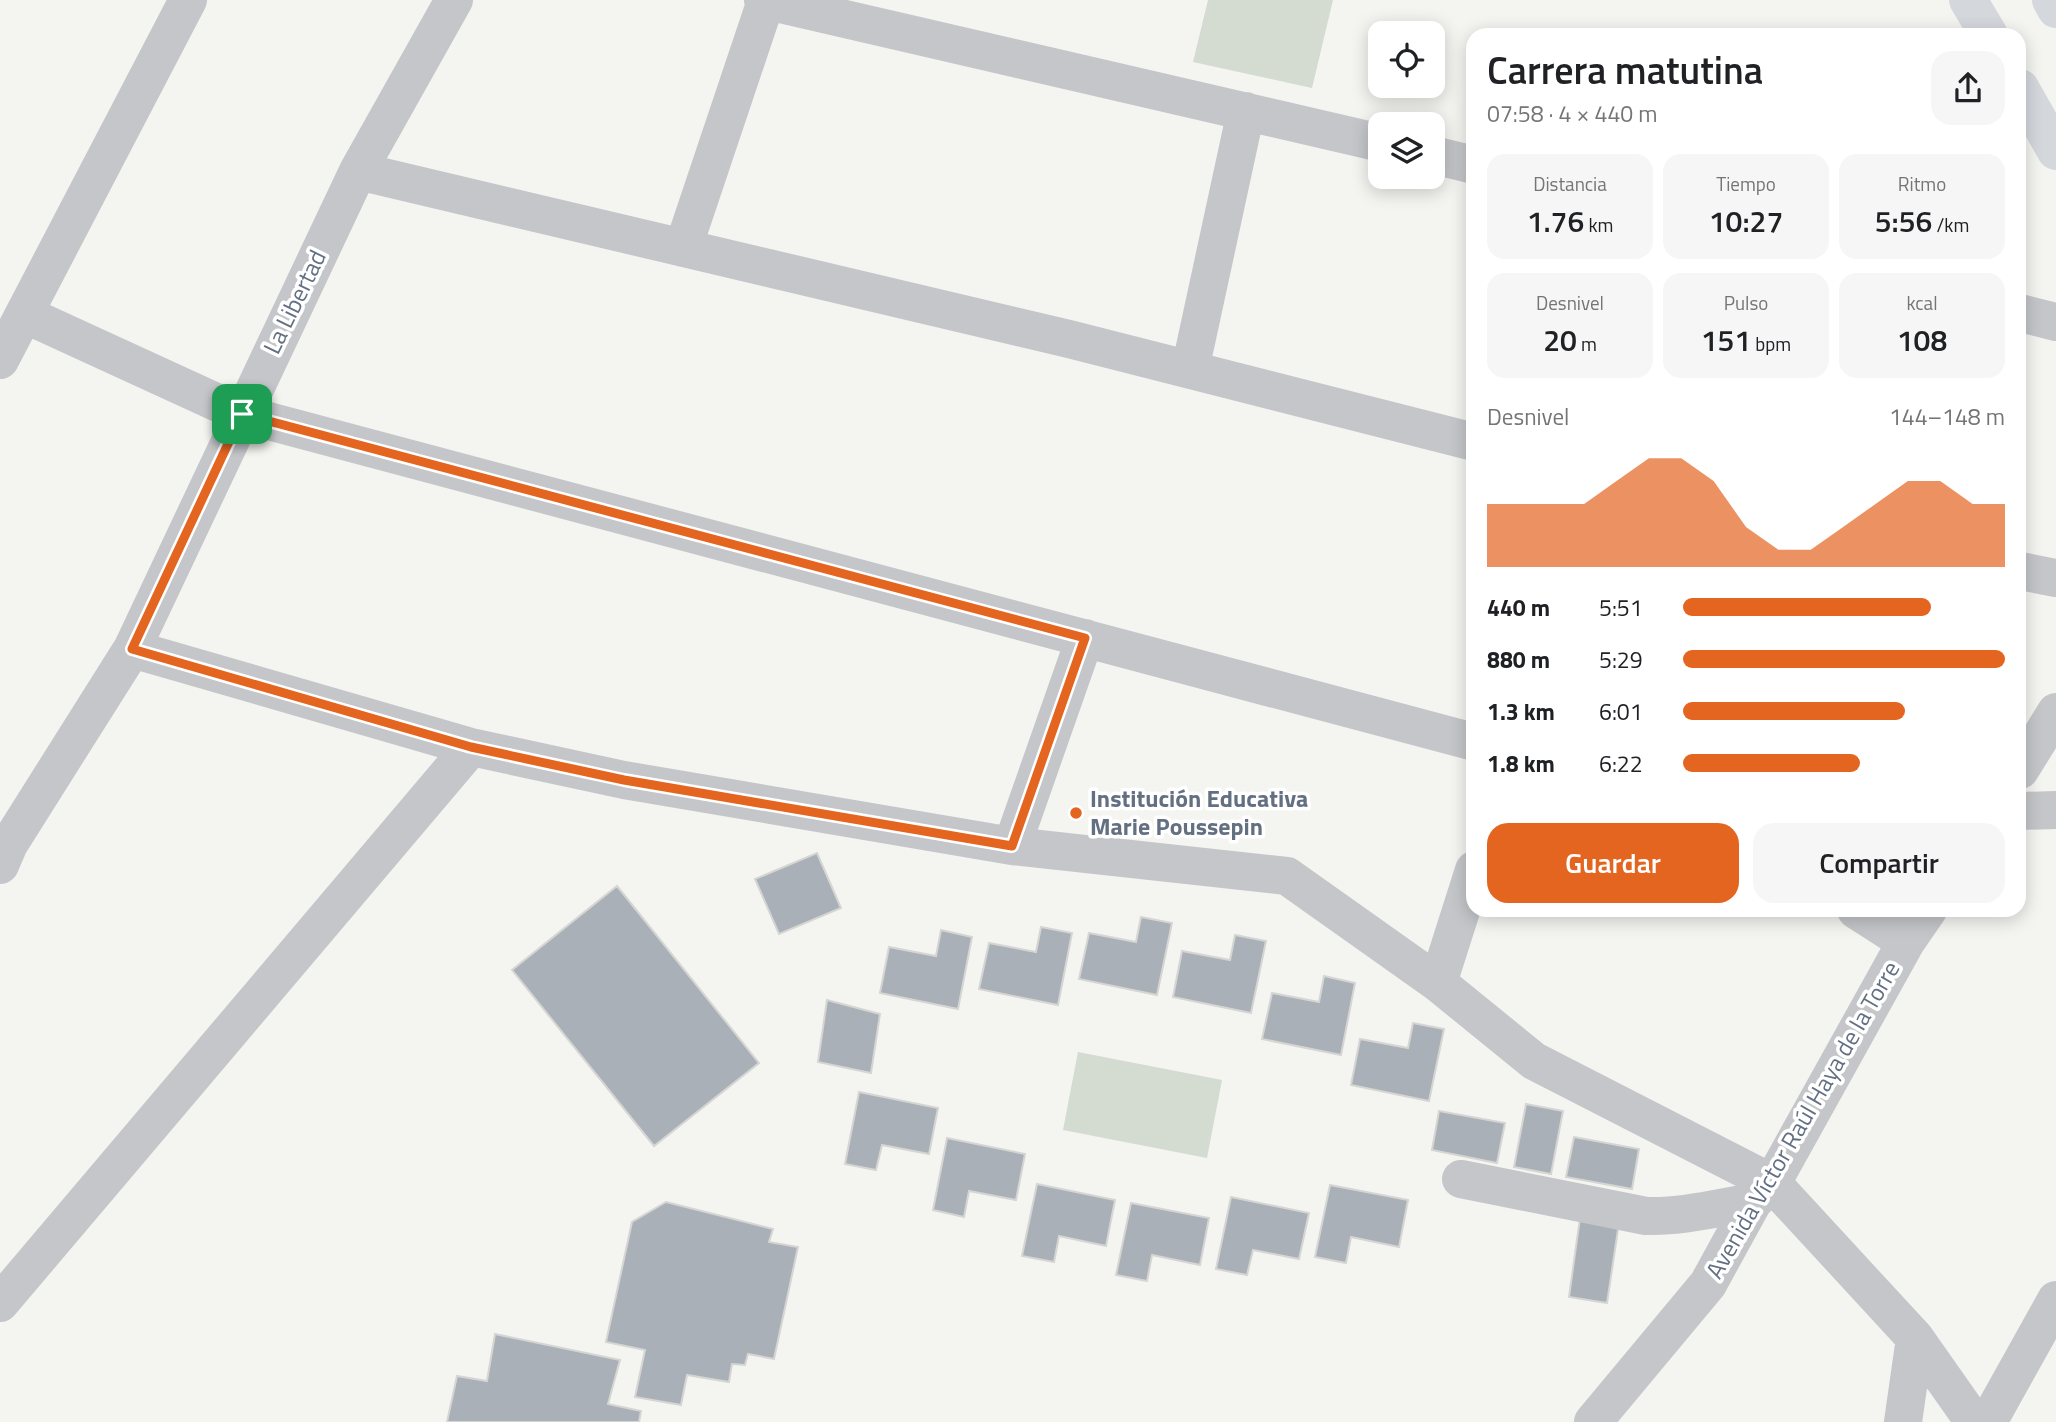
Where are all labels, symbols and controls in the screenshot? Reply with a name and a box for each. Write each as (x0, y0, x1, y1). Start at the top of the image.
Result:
map controls (1368, 21, 1445, 189)
button: locate (1368, 21, 1445, 98)
text: Carrera matutina (1487, 41, 1763, 99)
button: share (1931, 51, 2005, 125)
text: 07:58 · 4 × 440 m (1487, 96, 1657, 131)
button: layers (1368, 112, 1445, 189)
text: Distancia (1533, 169, 1607, 198)
text: Tiempo (1716, 169, 1776, 198)
text: Ritmo (1898, 169, 1946, 198)
text: 1.76 (1527, 198, 1584, 244)
text: 10:27 (1709, 198, 1783, 244)
text: 5:56 (1875, 198, 1932, 244)
text: km (1584, 210, 1613, 239)
text: /km (1932, 210, 1969, 239)
street label: La Libertad (253, 243, 335, 360)
text: Desnivel (1536, 288, 1604, 317)
text: Pulso (1724, 288, 1768, 317)
text: kcal (1906, 288, 1938, 317)
text: 20 (1543, 317, 1577, 363)
text: 151 (1701, 317, 1751, 363)
text: 108 (1897, 317, 1947, 363)
text: m (1577, 329, 1597, 358)
text: bpm (1751, 329, 1791, 358)
pin (212, 384, 272, 444)
icon: arrive (223, 395, 261, 433)
text: Desnivel (1487, 399, 1569, 434)
text: 144–148 m (1889, 399, 2005, 434)
text: 440 m (1487, 590, 1550, 625)
text: 5:51 (1599, 590, 1643, 625)
text: 880 m (1487, 642, 1550, 677)
text: 5:29 (1599, 642, 1643, 677)
text: 1.3 km (1487, 694, 1555, 729)
text: 6:01 (1599, 694, 1643, 729)
text: 1.8 km (1487, 746, 1555, 781)
text: 6:22 (1599, 746, 1643, 781)
place label: Institución Educativa Marie Poussepin (1090, 780, 1308, 844)
marker: Institución Educativa Marie Poussepin (1068, 805, 1084, 821)
button: Guardar (1487, 823, 1739, 903)
button: Compartir (1753, 823, 2005, 903)
street label: Avenida Víctor Raúl Haya de la Torre (1696, 954, 1908, 1285)

